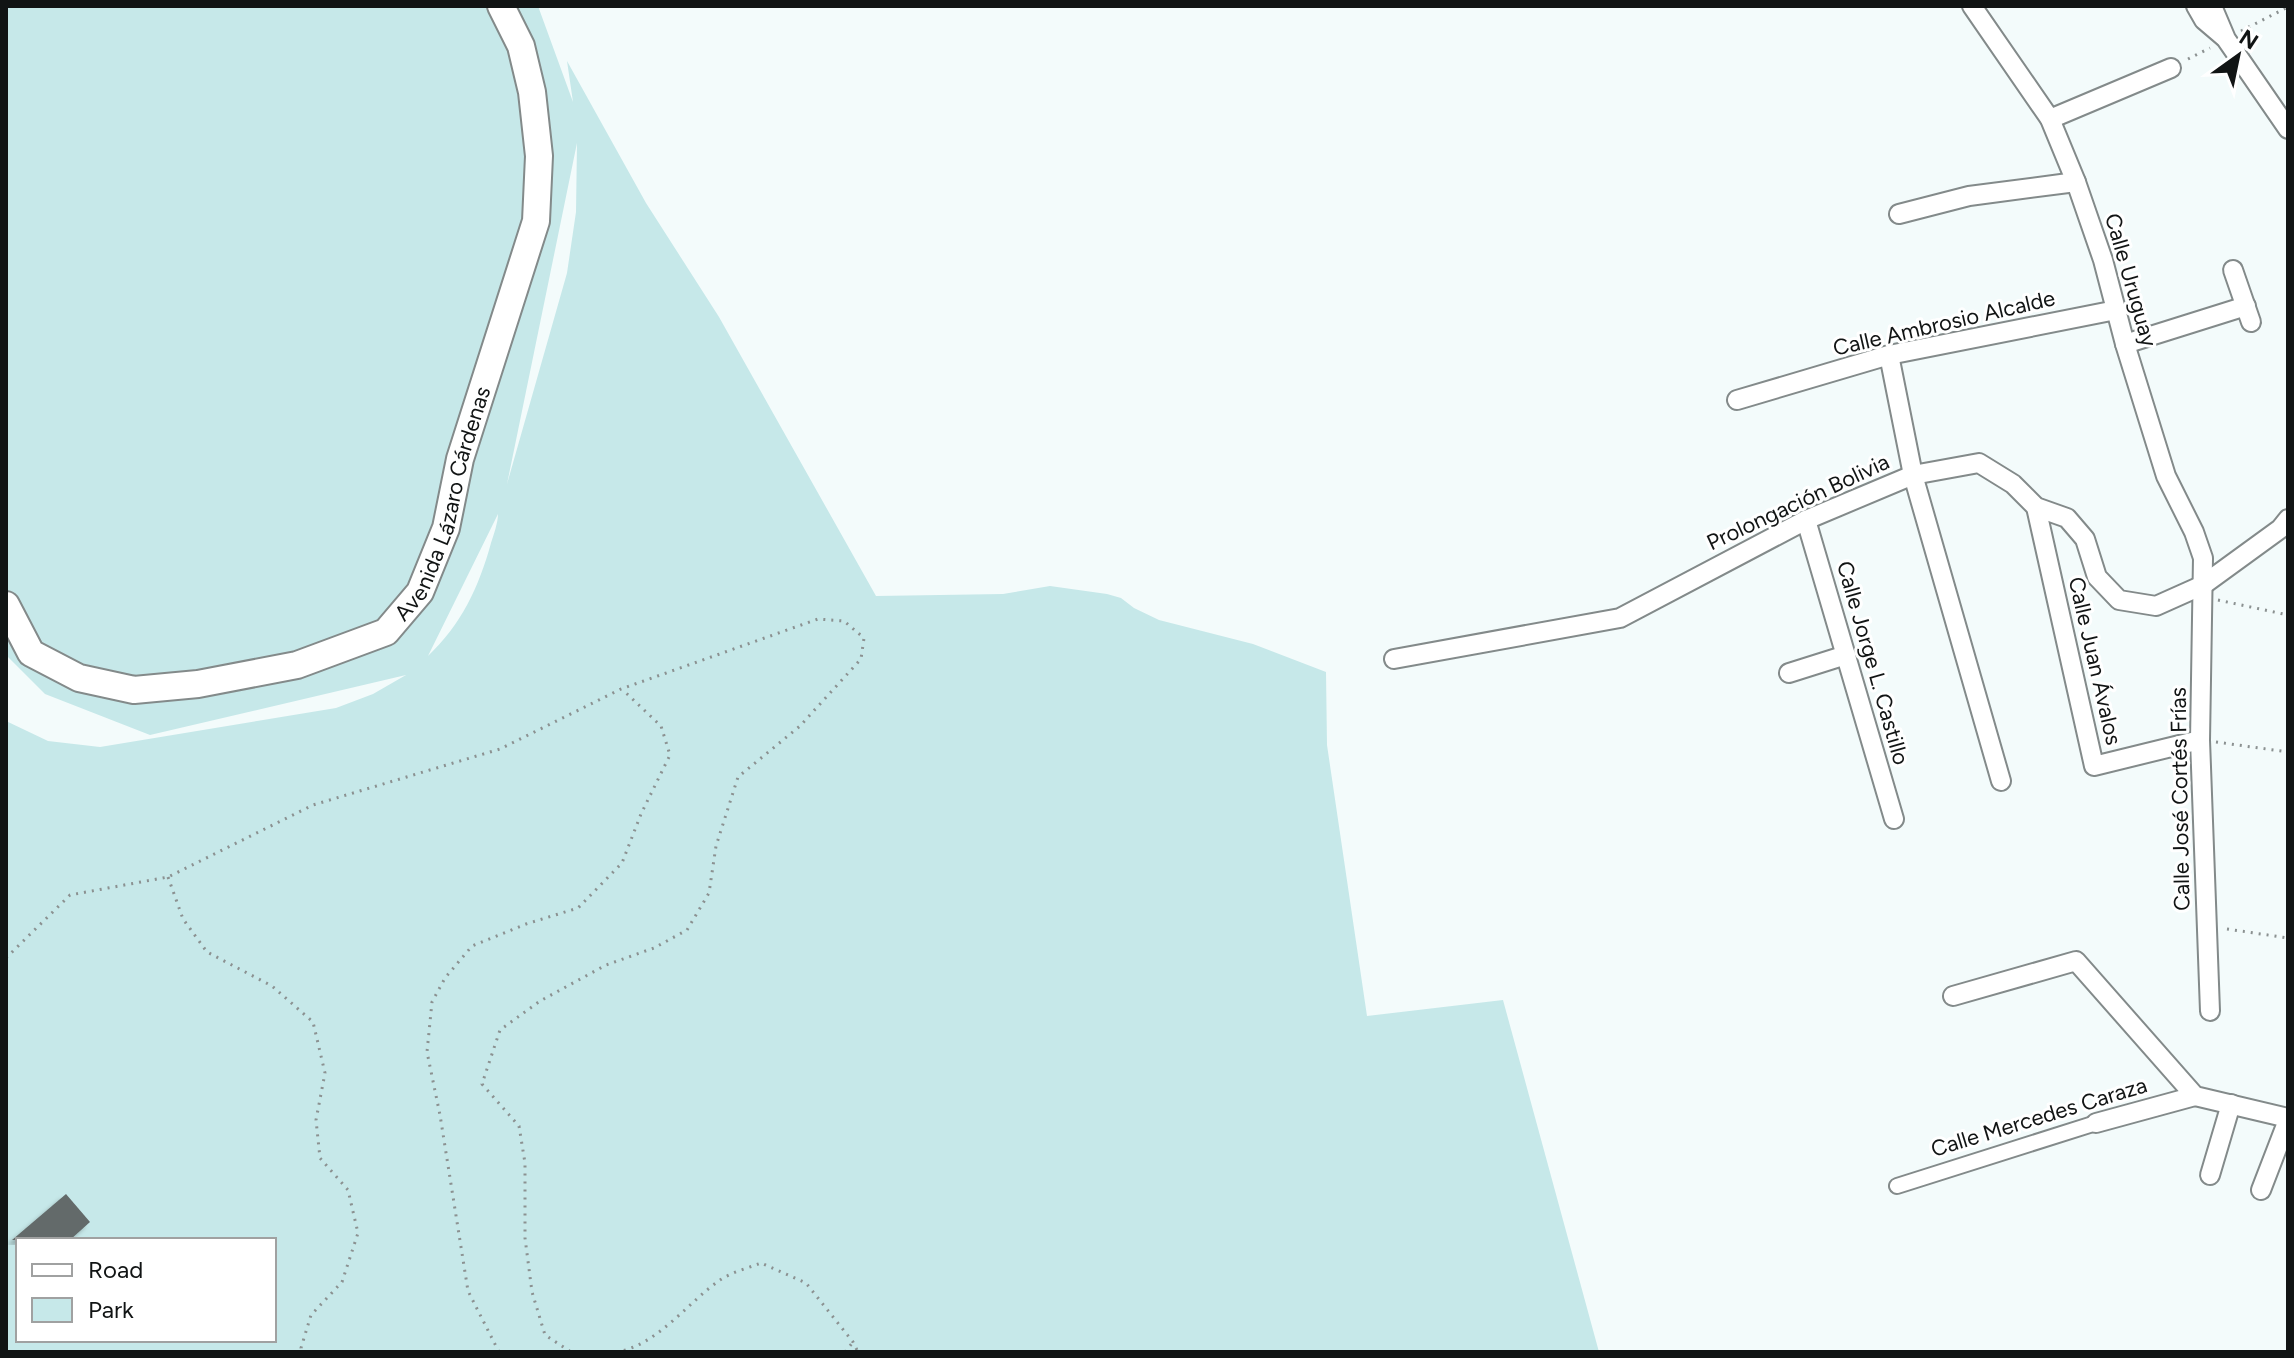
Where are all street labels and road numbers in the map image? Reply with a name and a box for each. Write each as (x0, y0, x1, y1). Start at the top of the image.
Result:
street label: Calle Uruguay (2099, 210, 2163, 350)
street label: Calle Ambrosio Alcalde (1830, 284, 2058, 362)
street label: Avenida Lázaro Cárdenas (388, 383, 496, 626)
street label: Prolongación Bolivia (1702, 448, 1894, 556)
street label: Calle Jorge L. Castillo (1831, 558, 1915, 768)
street label: Calle Juan Ávalos (2063, 574, 2127, 748)
street label: Calle José Cortés Frías (2165, 687, 2195, 911)
street label: Calle Mercedes Caraza (1928, 1071, 2150, 1163)

